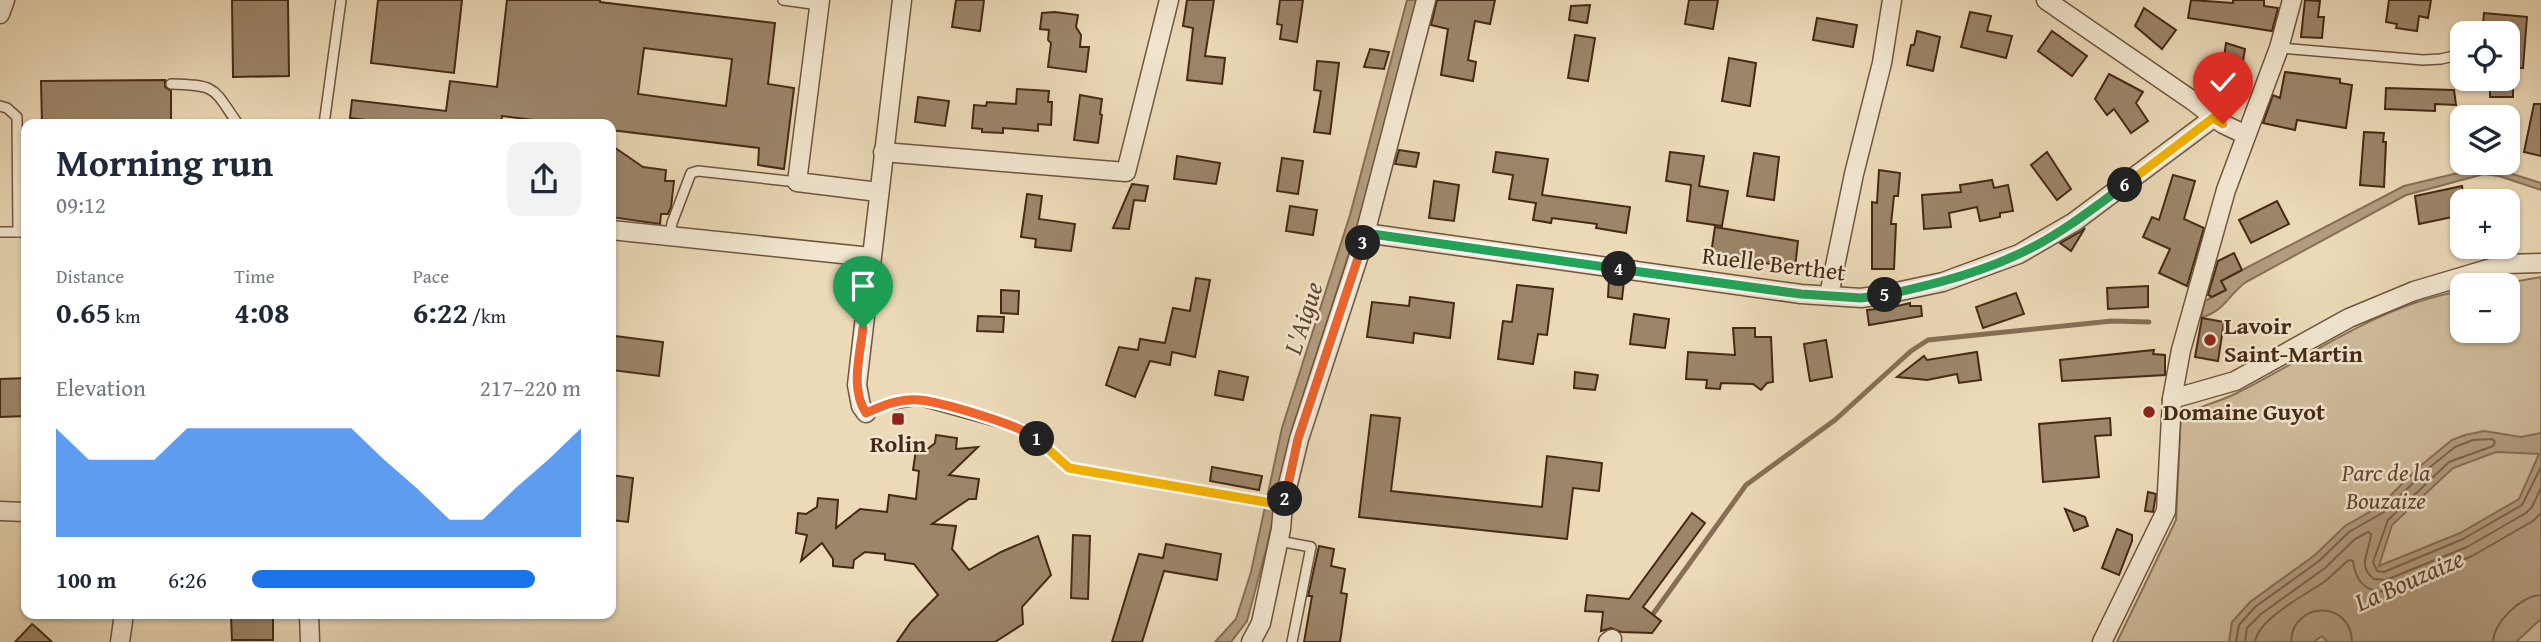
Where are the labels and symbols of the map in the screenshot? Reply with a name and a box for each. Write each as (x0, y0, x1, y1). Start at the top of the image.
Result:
pin (2193, 52, 2253, 124)
pin: 6 (2108, 168, 2142, 202)
pin: 3 (1346, 226, 1380, 260)
street label: Ruelle Berthet (1700, 237, 1848, 290)
pin: 4 (1602, 252, 1636, 286)
pin (833, 256, 893, 328)
water label: L'Aigue (1272, 276, 1333, 360)
pin: 5 (1868, 278, 1902, 312)
place label: Lavoir Saint-Martin (2224, 308, 2363, 371)
marker: Lavoir Saint-Martin (2202, 332, 2218, 348)
place label: Domaine Guyot (2163, 394, 2325, 429)
marker: Domaine Guyot (2141, 404, 2157, 420)
marker: Rolin (890, 411, 906, 427)
pin: 1 (1020, 422, 1054, 457)
place label: Rolin (870, 426, 926, 461)
park label: Parc de la Bouzaize (2341, 455, 2430, 518)
pin: 2 (1268, 482, 1302, 516)
water label: La Bouzaize (2347, 538, 2470, 621)

